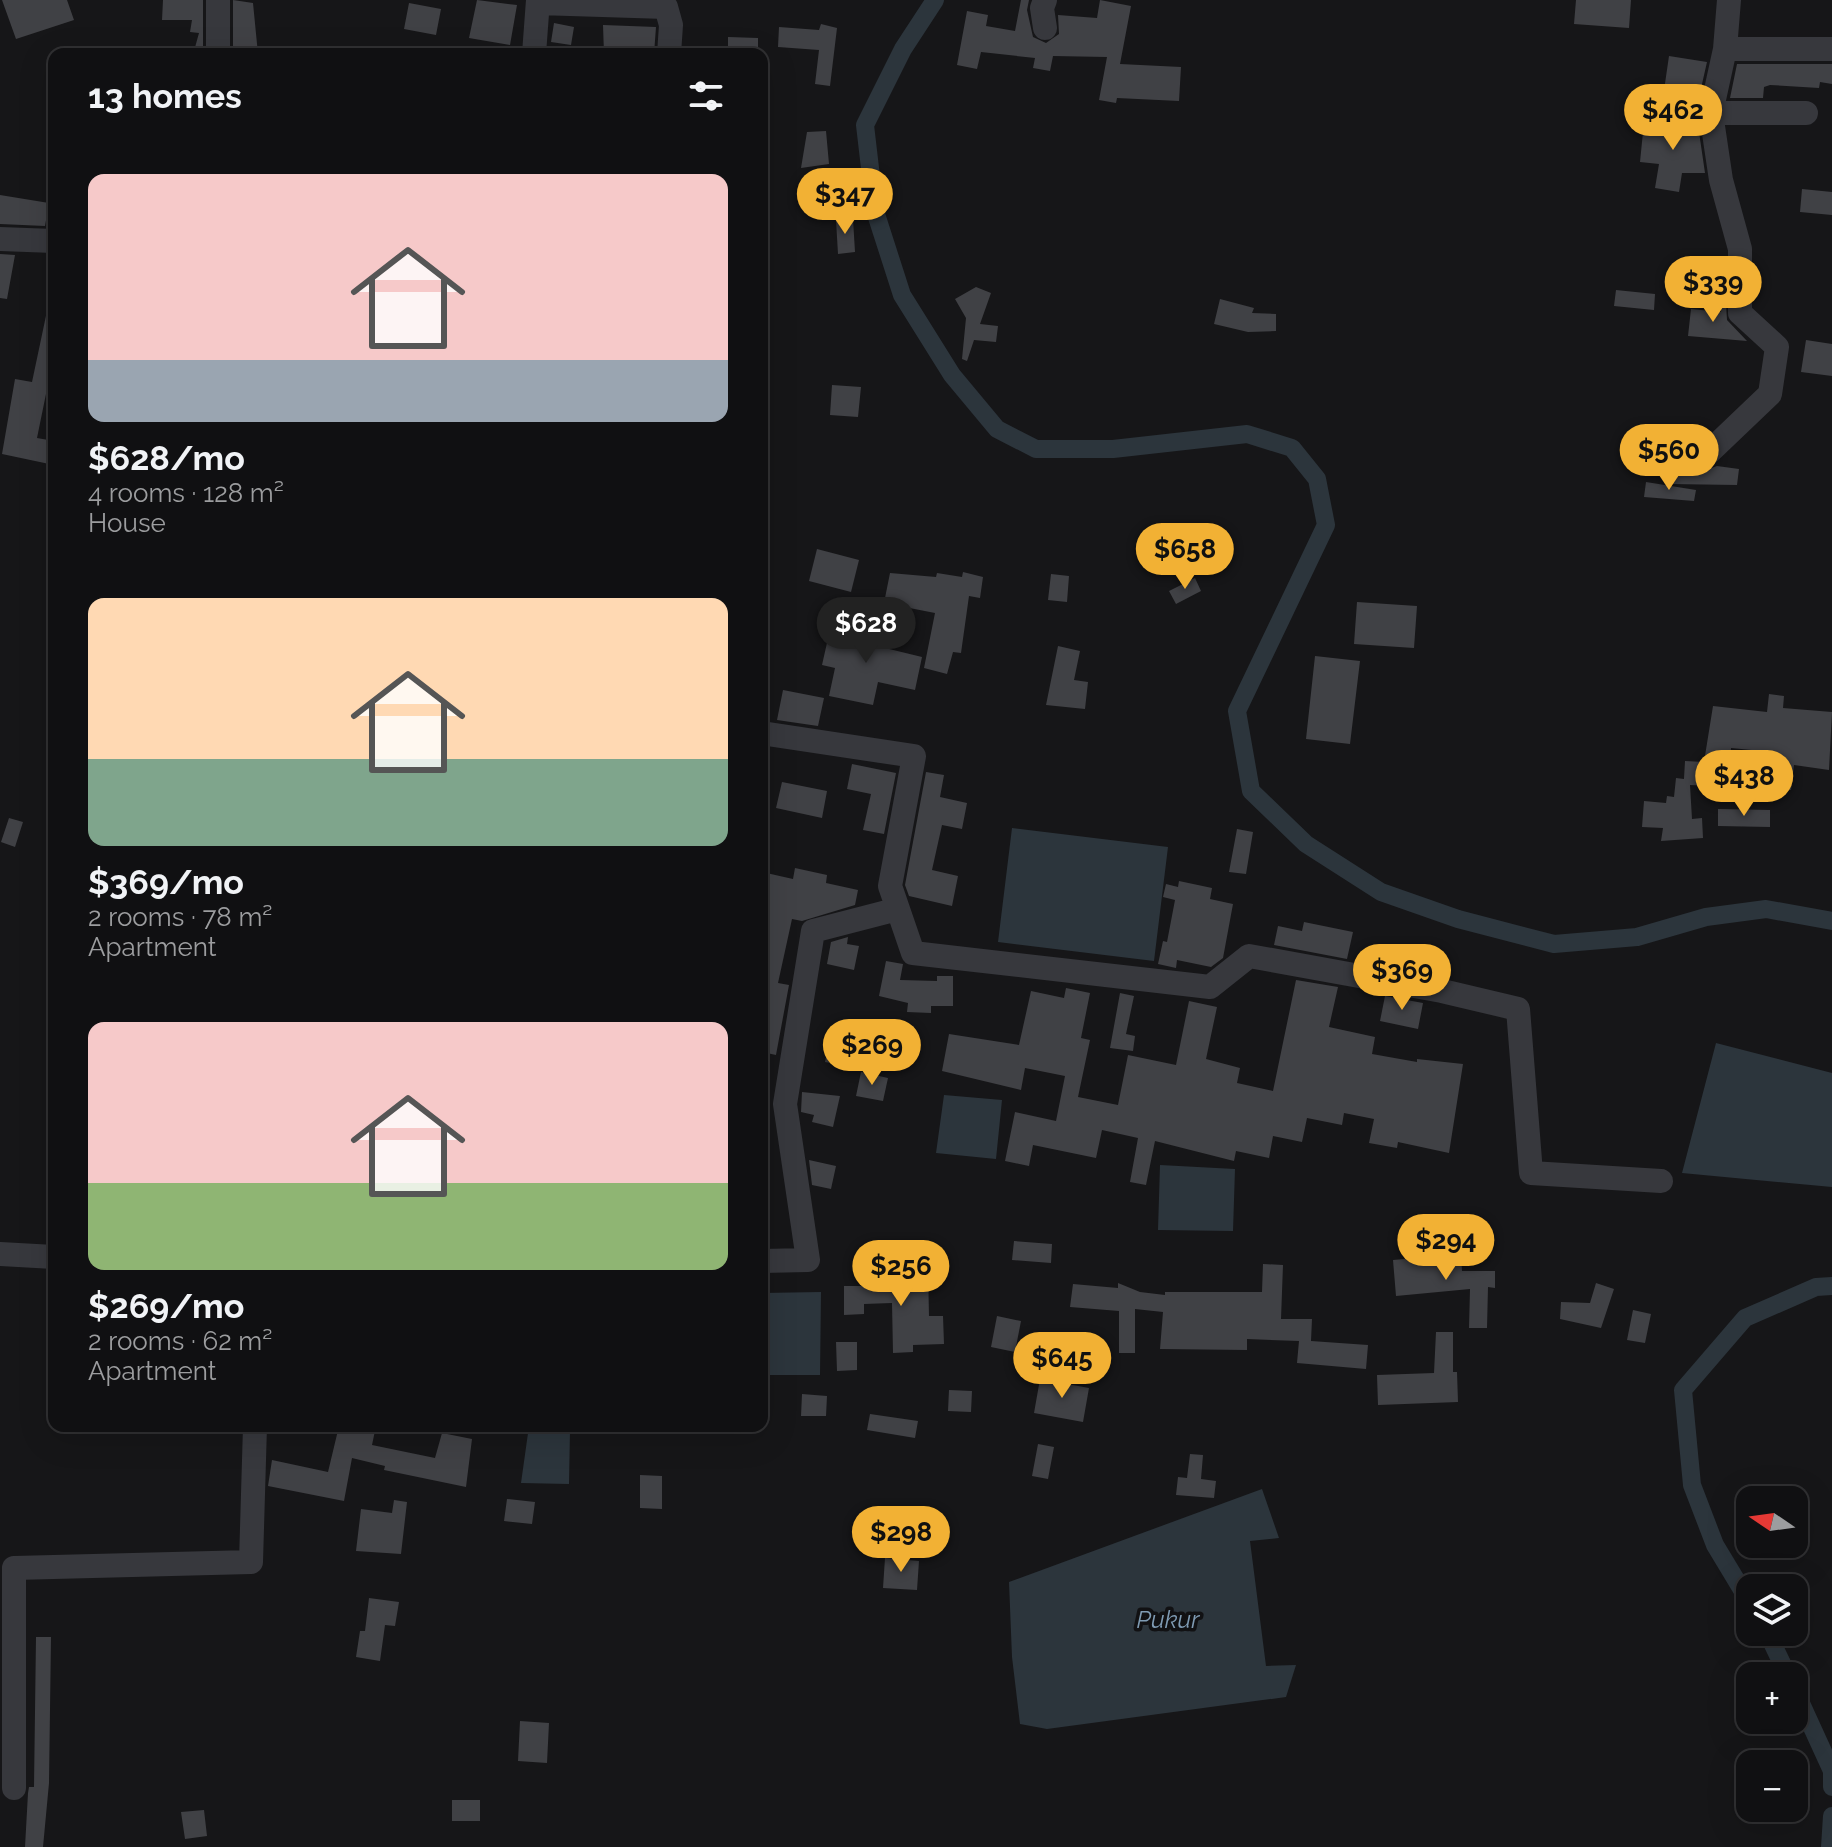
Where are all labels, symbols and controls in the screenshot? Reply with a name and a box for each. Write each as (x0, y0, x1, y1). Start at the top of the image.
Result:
icon: filters (684, 74, 728, 118)
text: 13 homes (88, 76, 242, 116)
pin: $462 (1626, 84, 1720, 152)
text: $462 (1642, 95, 1704, 125)
pin: $347 (798, 168, 892, 236)
text: $347 (815, 179, 875, 209)
icon: home (336, 226, 480, 370)
pin: $339 (1666, 256, 1760, 324)
text: $339 (1683, 267, 1743, 297)
pin: $560 (1622, 424, 1716, 492)
text: $560 (1638, 435, 1700, 465)
text: $628/mo (88, 438, 245, 478)
text: 4 rooms · 128 m² (88, 478, 284, 508)
text: House (88, 508, 166, 538)
pin: $658 (1138, 523, 1232, 591)
text: $658 (1154, 534, 1216, 564)
pin: $628 (819, 597, 913, 665)
text: $628 (835, 608, 897, 638)
icon: home (336, 650, 480, 794)
pin: $438 (1697, 750, 1791, 818)
text: $438 (1713, 761, 1775, 791)
text: $369/mo (88, 862, 244, 902)
text: 2 rooms · 78 m² (88, 902, 272, 932)
text: Apartment (88, 932, 217, 962)
pin: $369 (1355, 944, 1449, 1012)
text: $369 (1371, 955, 1433, 985)
pin: $269 (825, 1019, 919, 1087)
text: $269 (841, 1030, 903, 1060)
icon: home (336, 1074, 480, 1218)
pin: $294 (1399, 1214, 1493, 1282)
text: $294 (1415, 1225, 1477, 1255)
pin: $256 (854, 1240, 948, 1308)
text: $256 (870, 1251, 932, 1281)
text: $269/mo (88, 1286, 244, 1326)
text: 2 rooms · 62 m² (88, 1326, 272, 1356)
pin: $645 (1015, 1332, 1109, 1400)
text: $645 (1031, 1343, 1093, 1373)
text: Apartment (88, 1356, 217, 1386)
north arrow (1736, 1486, 1808, 1558)
map controls (1736, 1486, 1808, 1822)
pin: $298 (854, 1506, 948, 1574)
text: $298 (870, 1517, 932, 1547)
button: layers (1736, 1574, 1808, 1646)
water label: Pukur (1137, 1605, 1200, 1634)
button: + (1736, 1662, 1808, 1734)
button: − (1736, 1750, 1808, 1822)

